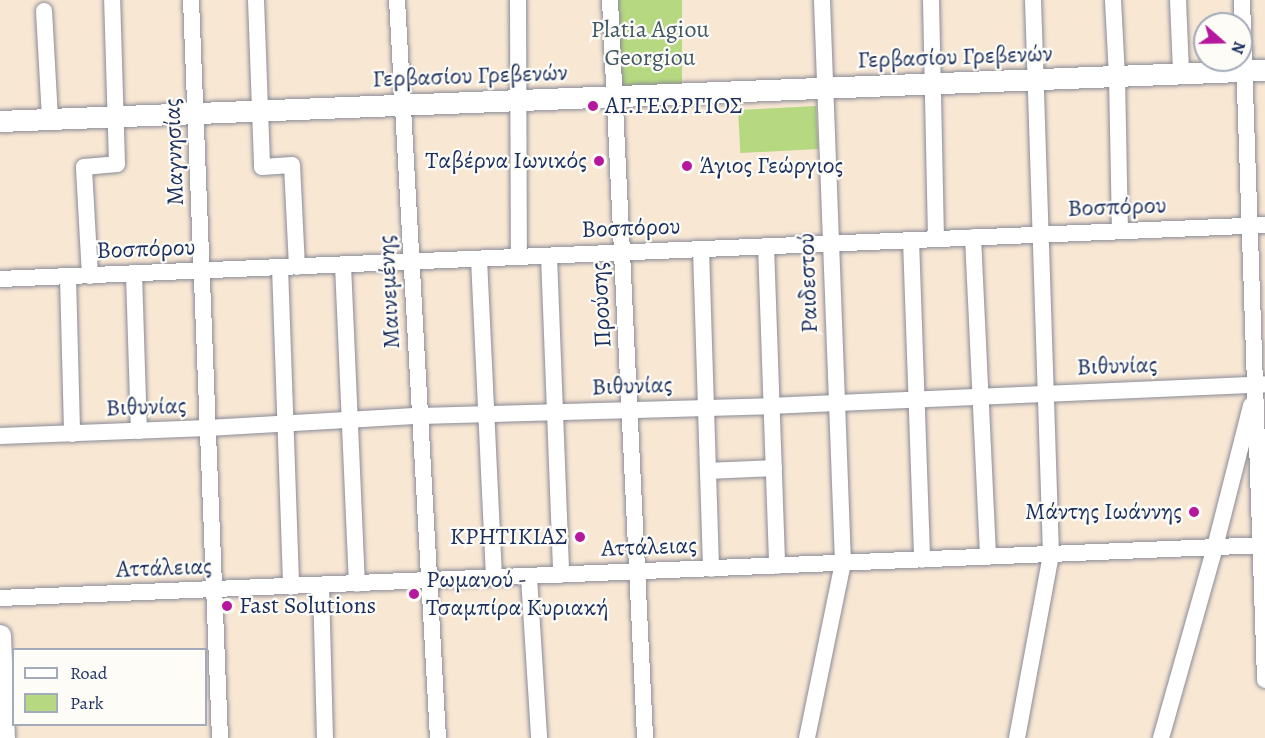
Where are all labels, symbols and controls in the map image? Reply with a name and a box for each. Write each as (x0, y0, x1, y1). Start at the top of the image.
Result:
north arrow (1193, 12, 1253, 72)
park label: Platia Agiou Georgiou (591, 16, 709, 72)
text: N (1226, 38, 1250, 57)
street label: Γερβασίου Γρεβενών (857, 39, 1053, 75)
street label: Γερβασίου Γρεβενών (372, 58, 568, 94)
place label: ΑΓ.ΓΕΩΡΓΙΟΣ (605, 92, 743, 120)
street label: Μαγνησίας (158, 98, 190, 206)
marker: ΑΓ.ΓΕΩΡΓΙΟΣ (586, 99, 600, 113)
place label: Ταβέρνα Ιωνικός (425, 147, 587, 175)
place label: Άγιος Γεώργιος (699, 152, 843, 180)
marker: Ταβέρνα Ιωνικός (592, 154, 606, 168)
marker: Άγιος Γεώργιος (680, 159, 694, 173)
street label: Βοσπόρου (1067, 191, 1167, 223)
street label: Βοσπόρου (581, 212, 681, 244)
street label: Ραιδεστού (792, 232, 824, 334)
street label: Βοσπόρου (96, 233, 196, 265)
street label: Μαινεμένης (372, 234, 406, 350)
street label: Προύσης (584, 262, 618, 348)
street label: Βιθυνίας (1076, 350, 1158, 382)
street label: Βιθυνίας (591, 370, 673, 402)
street label: Βιθυνίας (105, 391, 187, 423)
place label: Μάντης Ιωάννης (1025, 498, 1182, 526)
marker: Μάντης Ιωάννης (1187, 505, 1201, 519)
place label: ΚΡΗΤΙΚΙΑΣ (450, 523, 568, 551)
marker: ΚΡΗΤΙΚΙΑΣ (573, 530, 587, 544)
street label: Αττάλειας (601, 531, 697, 563)
street label: Αττάλειας (116, 552, 212, 584)
place label: Ρωμανού - Τσαμπίρα Κυριακή (426, 566, 609, 622)
marker: Ρωμανού - Τσαμπίρα Κυριακή (407, 587, 421, 601)
place label: Fast Solutions (239, 592, 376, 620)
marker: Fast Solutions (220, 599, 234, 613)
legend (12, 648, 207, 726)
text: Road (70, 661, 107, 685)
text: Park (70, 691, 104, 715)

